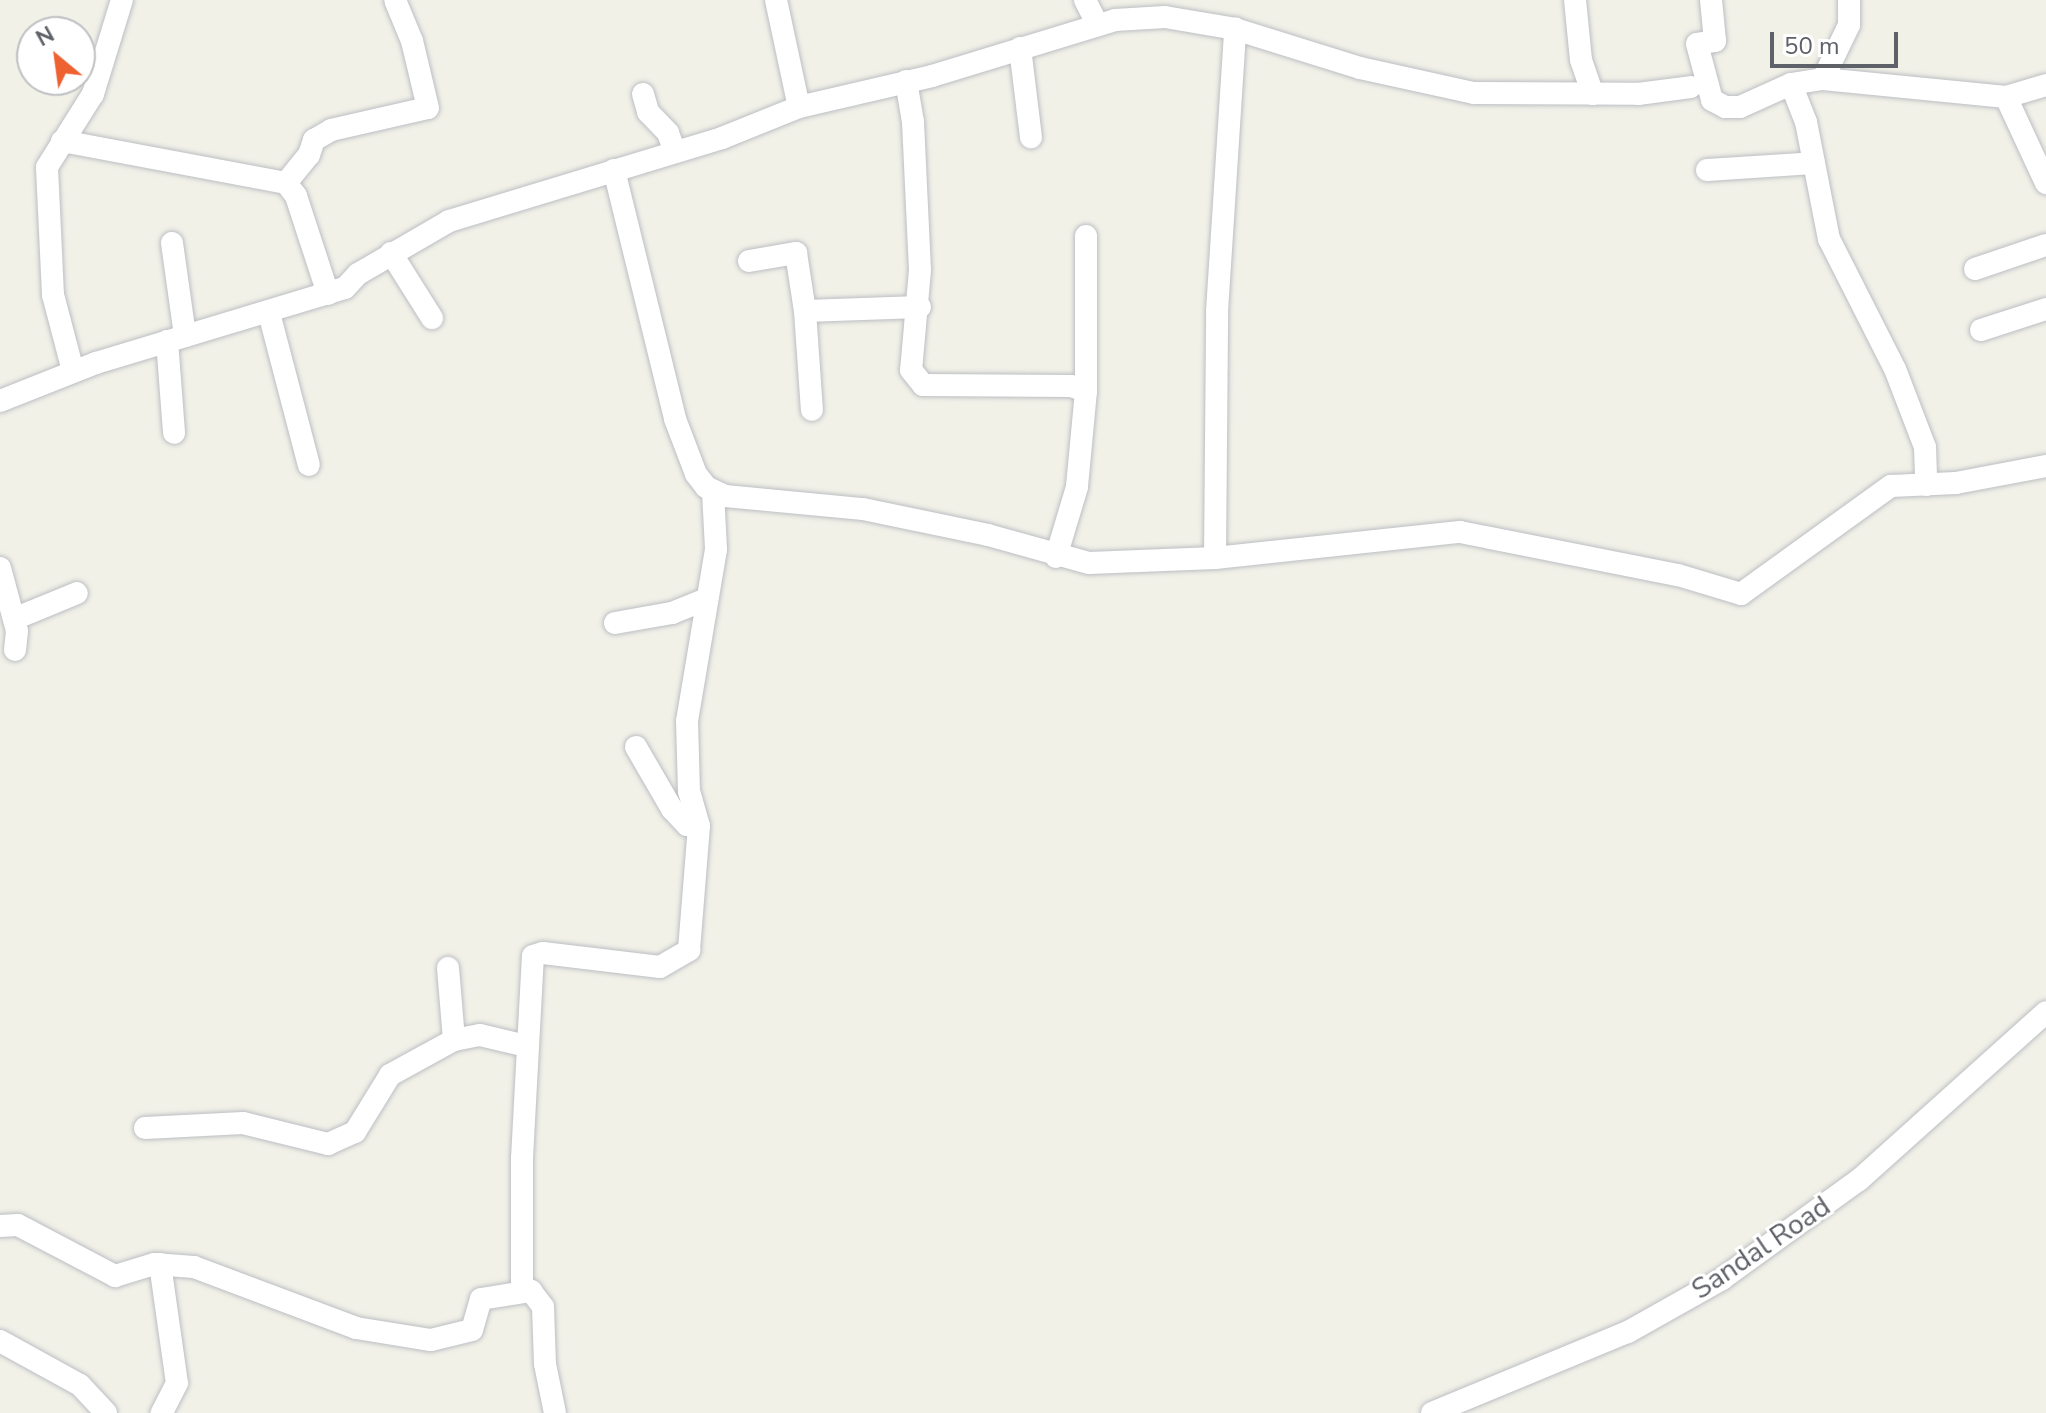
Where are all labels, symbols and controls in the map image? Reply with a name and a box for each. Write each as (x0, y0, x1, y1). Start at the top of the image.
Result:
north arrow (16, 16, 96, 96)
scale bar (1774, 16, 1902, 66)
text: N (31, 20, 60, 54)
text: 50 m (1784, 30, 1840, 62)
street label: Sandal Road (1685, 1189, 1837, 1307)

